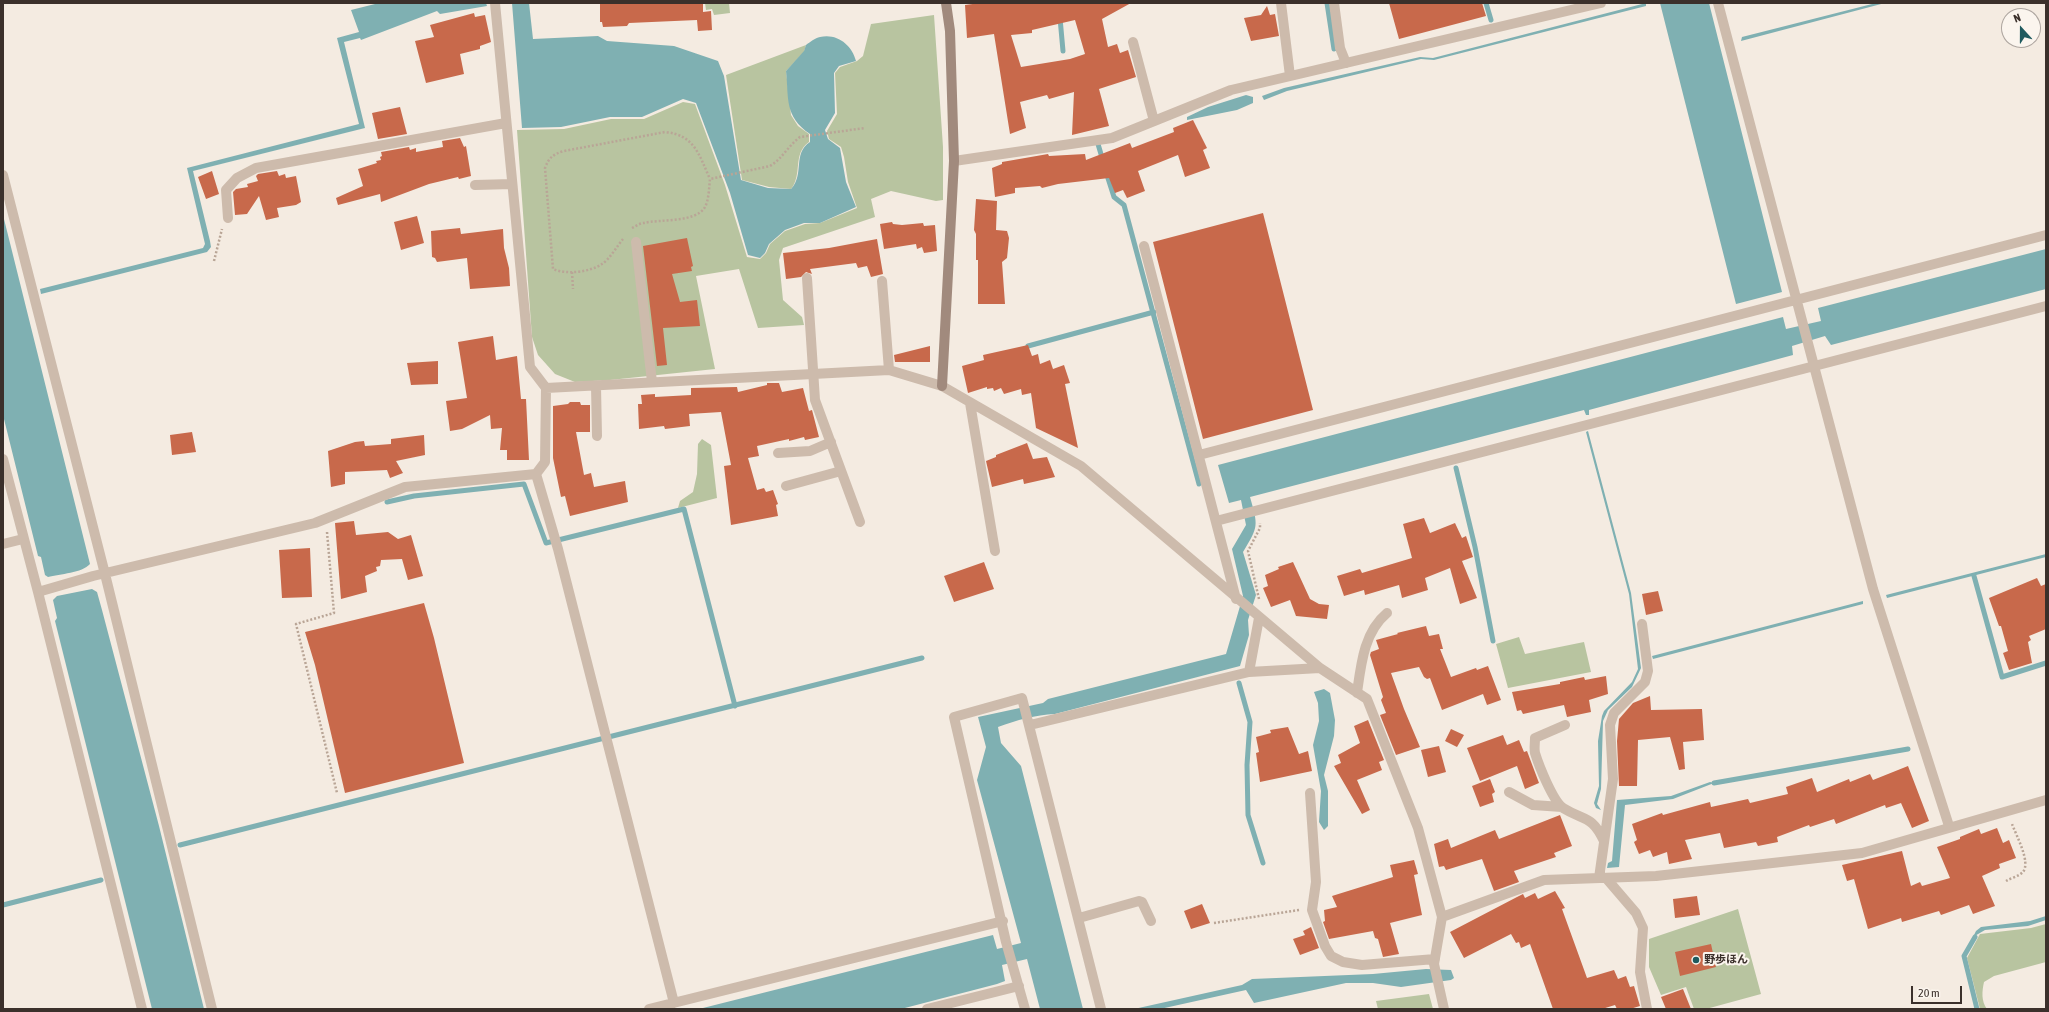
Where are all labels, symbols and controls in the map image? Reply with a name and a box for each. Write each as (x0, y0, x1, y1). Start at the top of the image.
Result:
north arrow (2001, 8, 2041, 48)
text: N (2012, 11, 2022, 24)
place label: 野歩ほん (1704, 953, 1748, 967)
marker: 野歩ほん (1691, 955, 1701, 965)
scale bar (1913, 978, 1964, 1004)
text: 20 m (1918, 986, 1940, 1000)

